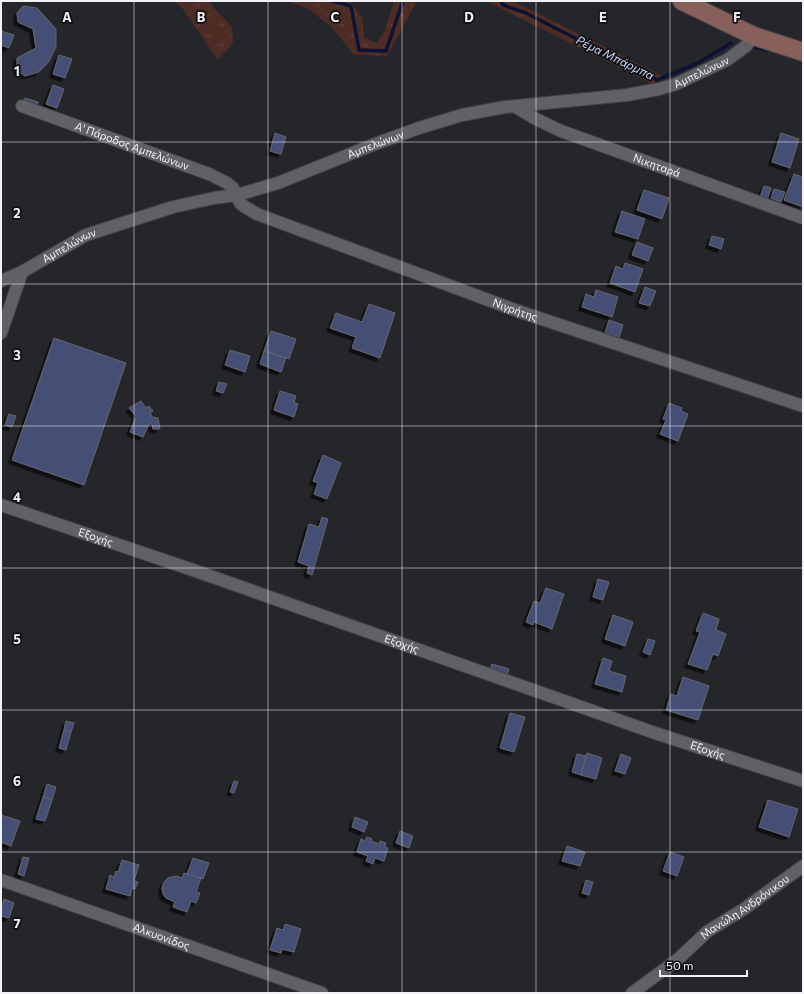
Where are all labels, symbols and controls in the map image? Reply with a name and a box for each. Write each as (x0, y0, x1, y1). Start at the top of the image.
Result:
text: A (62, 9, 72, 25)
text: B (197, 9, 206, 25)
text: C (331, 9, 340, 25)
text: D (464, 9, 474, 25)
text: E (599, 9, 607, 25)
text: F (733, 9, 741, 25)
water label: Ρέμα Μπάρμπα (574, 32, 657, 82)
street label: Αμπελώνων (671, 53, 731, 90)
text: 1 (14, 63, 20, 79)
street label: Α' Πάροδος Αμπελώνων (73, 119, 191, 172)
street label: Αμπελώνων (345, 127, 406, 161)
street label: Νικηταρά (632, 151, 682, 179)
text: 2 (13, 205, 21, 221)
street label: Αμπελώνων (40, 225, 98, 265)
street label: Νιγρήτης (491, 295, 539, 323)
text: 3 (13, 347, 21, 363)
text: 4 (13, 489, 21, 505)
street label: Εξοχής (77, 525, 115, 548)
text: 5 (13, 631, 21, 647)
street label: Εξοχής (383, 631, 421, 655)
street label: Εξοχής (689, 738, 727, 761)
text: 6 (13, 773, 21, 789)
street label: Μανώλη Ανδρόνικου (697, 872, 791, 941)
text: 7 (13, 915, 21, 931)
street label: Αλκυονίδος (131, 920, 192, 952)
scale bar (660, 952, 747, 978)
text: 50 m (666, 958, 694, 972)

